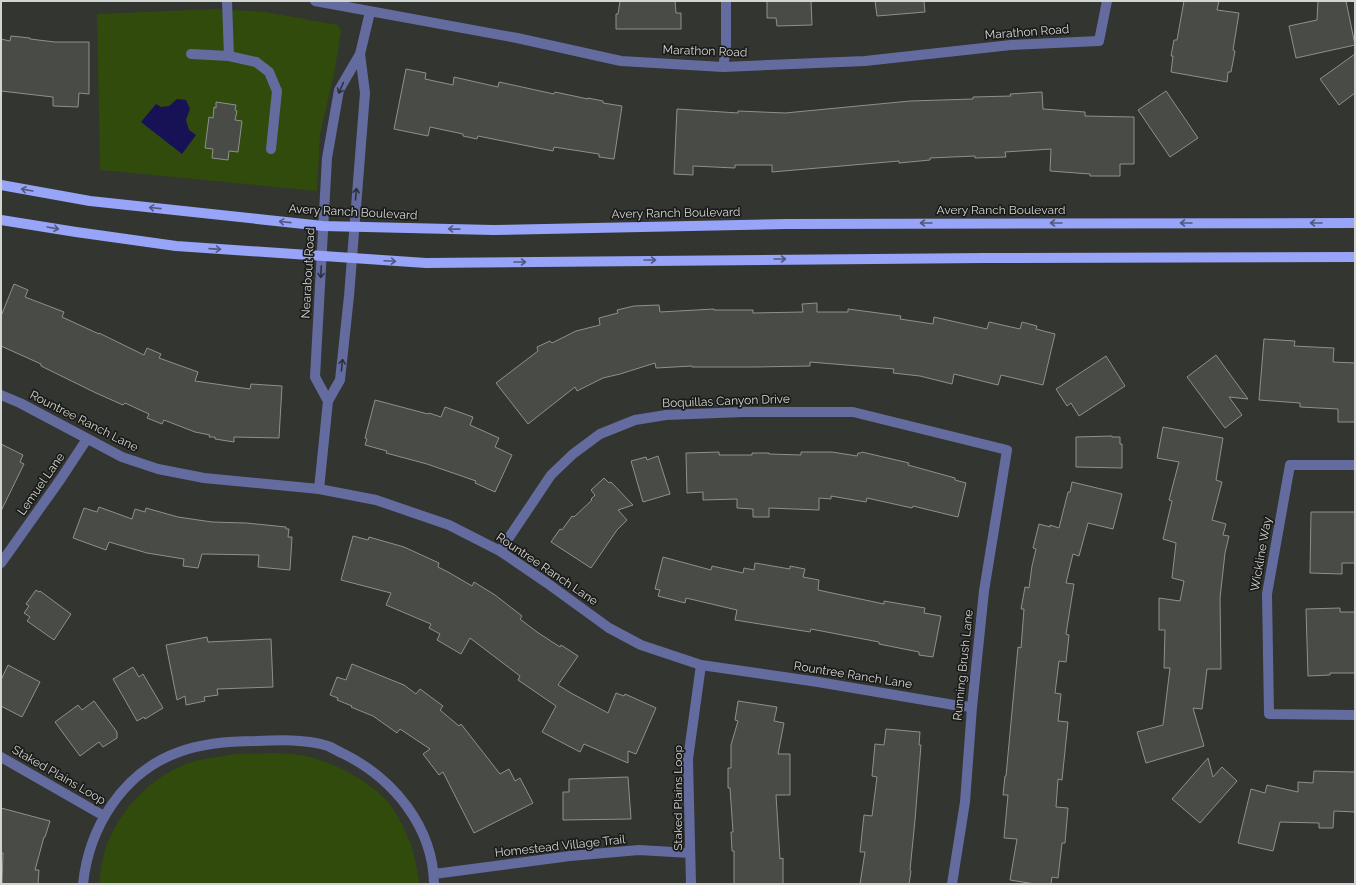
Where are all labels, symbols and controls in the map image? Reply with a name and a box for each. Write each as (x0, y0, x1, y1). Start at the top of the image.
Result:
street label: Marathon Road (984, 22, 1070, 42)
street label: Marathon Road (662, 43, 748, 59)
one-way arrow (337, 82, 344, 94)
one-way arrow (21, 186, 34, 194)
one-way arrow (353, 188, 360, 201)
street label: Avery Ranch Boulevard (288, 202, 418, 222)
street label: Avery Ranch Boulevard (936, 203, 1066, 217)
one-way arrow (149, 204, 162, 212)
street label: Avery Ranch Boulevard (611, 205, 741, 221)
one-way arrow (278, 218, 291, 226)
one-way arrow (920, 219, 933, 227)
one-way arrow (1050, 219, 1063, 227)
one-way arrow (1180, 219, 1193, 227)
one-way arrow (1310, 219, 1323, 227)
one-way arrow (46, 225, 59, 233)
one-way arrow (448, 225, 461, 233)
street label: Nearabout Road (299, 227, 317, 319)
one-way arrow (208, 245, 221, 252)
one-way arrow (773, 255, 786, 263)
one-way arrow (643, 256, 656, 264)
one-way arrow (383, 257, 396, 264)
one-way arrow (513, 258, 526, 265)
one-way arrow (317, 265, 324, 278)
one-way arrow (338, 359, 345, 372)
street label: Rountree Ranch Lane (28, 388, 140, 454)
street label: Boquillas Canyon Drive (662, 392, 790, 410)
street label: Lemuel Lane (14, 450, 68, 518)
street label: Wickline Way (1248, 515, 1275, 592)
street label: Rountree Ranch Lane (494, 530, 600, 608)
street label: Running Brush Lane (950, 609, 976, 721)
street label: Rountree Ranch Lane (793, 659, 913, 691)
street label: Staked Plains Loop (10, 743, 108, 807)
street label: Staked Plains Loop (671, 745, 685, 851)
street label: Homestead Village Trail (494, 832, 627, 860)

